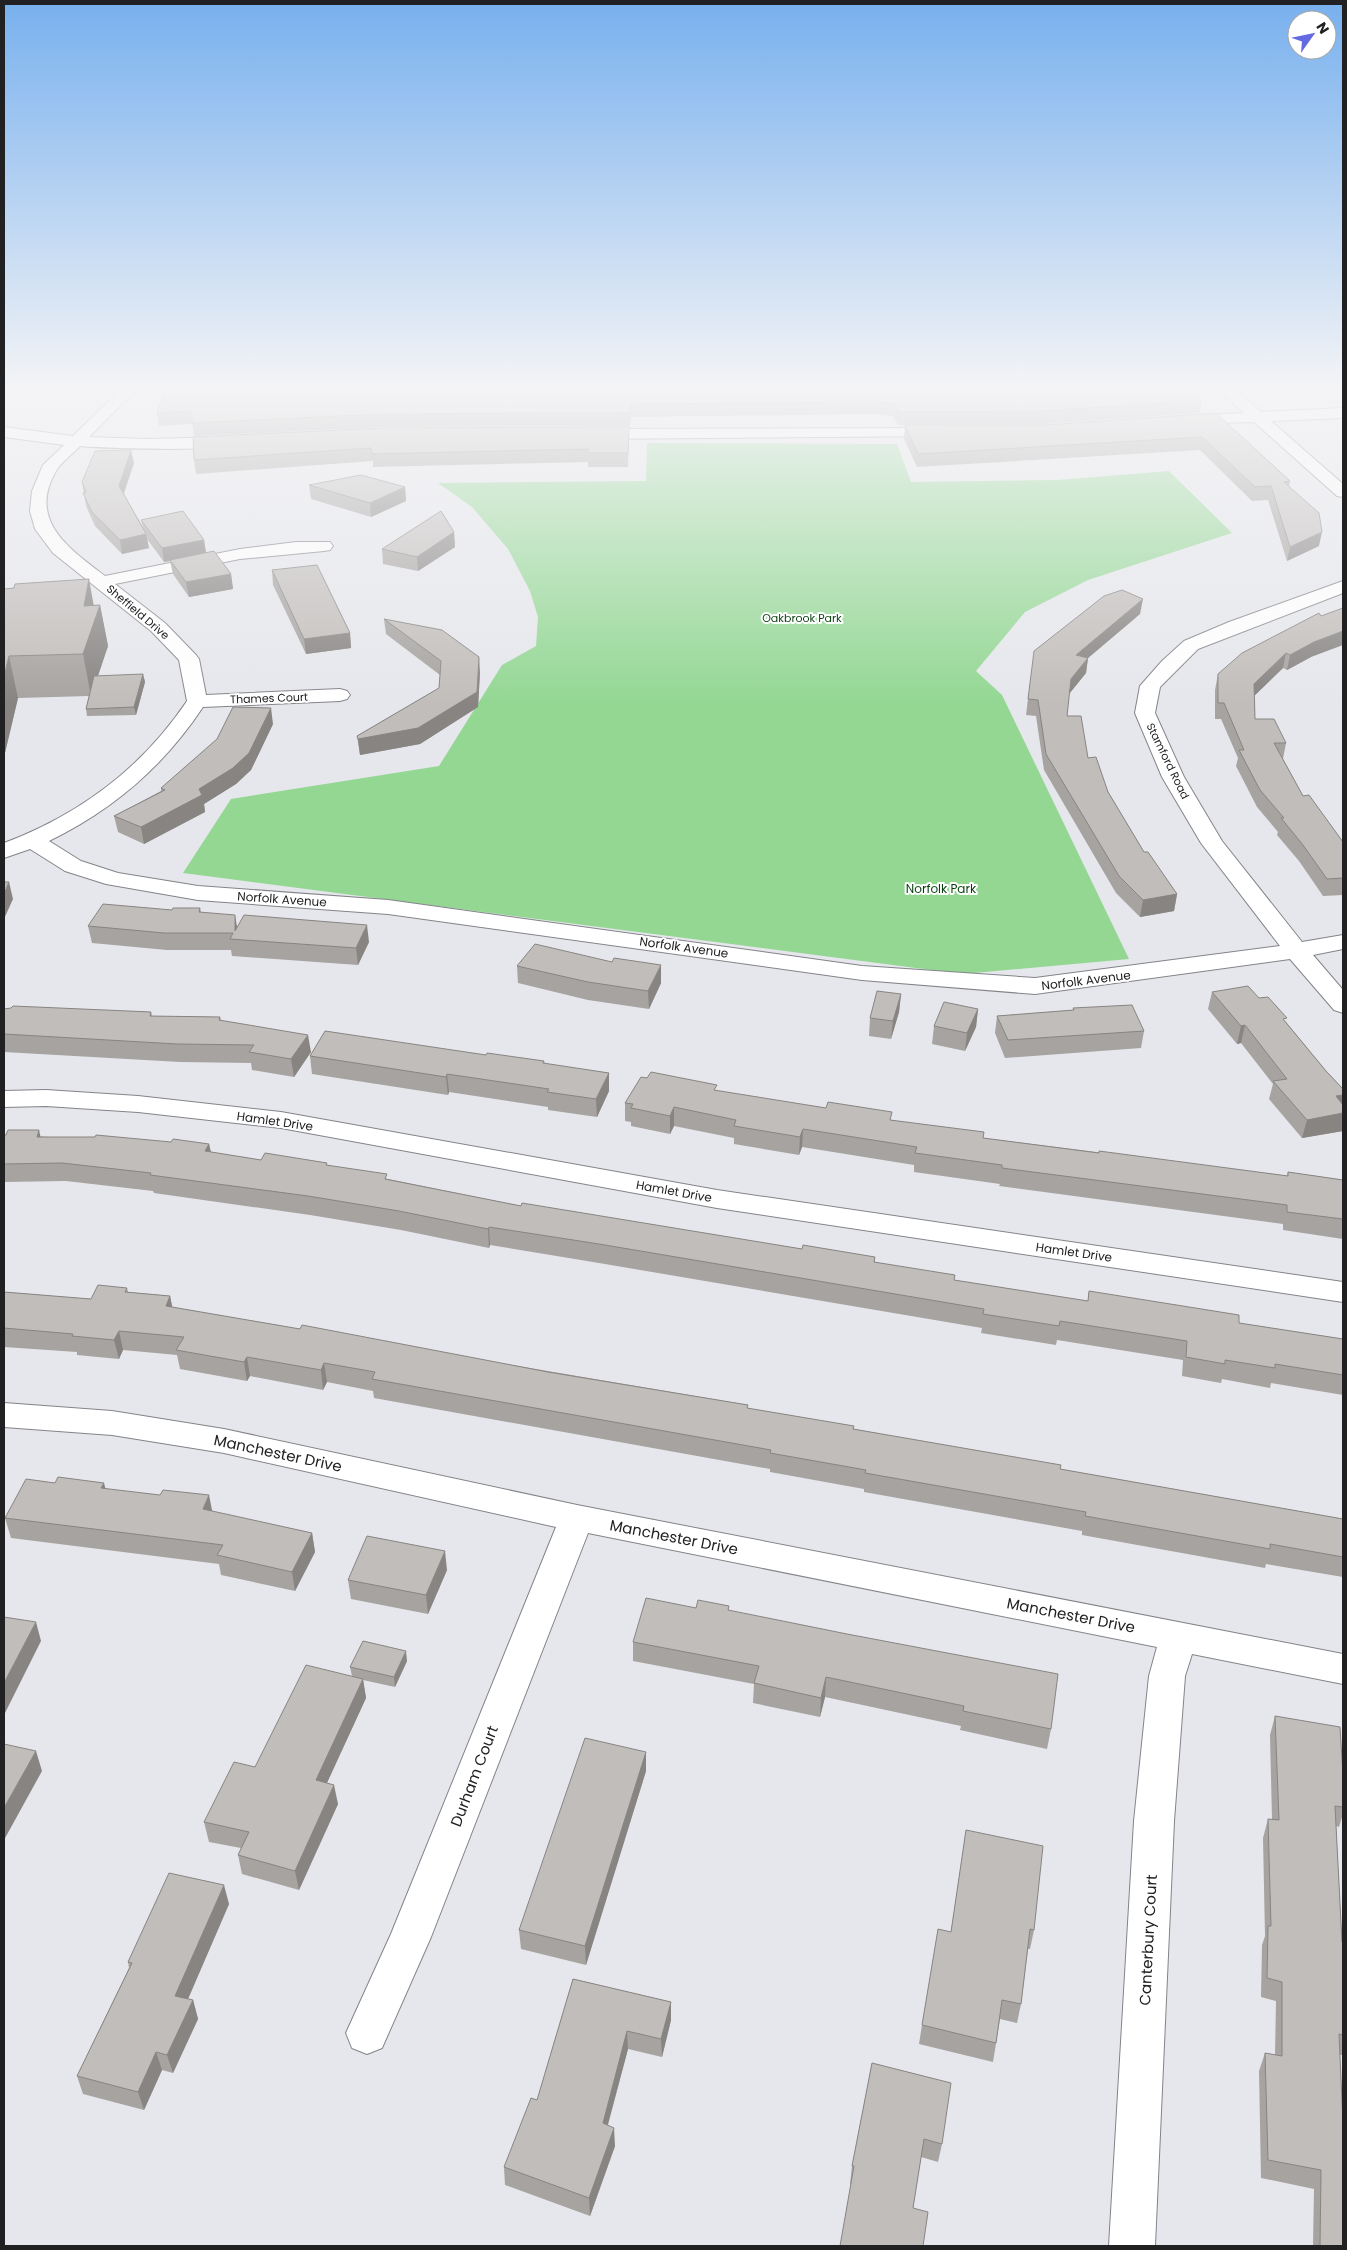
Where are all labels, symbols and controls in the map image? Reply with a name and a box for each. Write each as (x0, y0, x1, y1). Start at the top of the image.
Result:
north arrow (1287, 10, 1337, 60)
text: N (1312, 18, 1334, 38)
street label: Sheffield Drive (103, 581, 173, 643)
park label: Oakbrook Park (762, 610, 842, 626)
street label: Thames Court (230, 689, 308, 707)
street label: Stamford Road (1143, 720, 1193, 802)
park label: Norfolk Park (906, 880, 977, 897)
street label: Norfolk Avenue (237, 887, 327, 911)
street label: Norfolk Avenue (638, 932, 730, 962)
street label: Norfolk Avenue (1040, 966, 1132, 994)
street label: Hamlet Drive (236, 1107, 314, 1135)
street label: Hamlet Drive (635, 1176, 713, 1206)
street label: Hamlet Drive (1035, 1238, 1113, 1266)
street label: Manchester Drive (212, 1429, 344, 1477)
street label: Manchester Drive (608, 1514, 740, 1560)
street label: Manchester Drive (1005, 1592, 1137, 1638)
street label: Durham Court (445, 1722, 503, 1830)
street label: Canterbury Court (1134, 1874, 1162, 2006)

